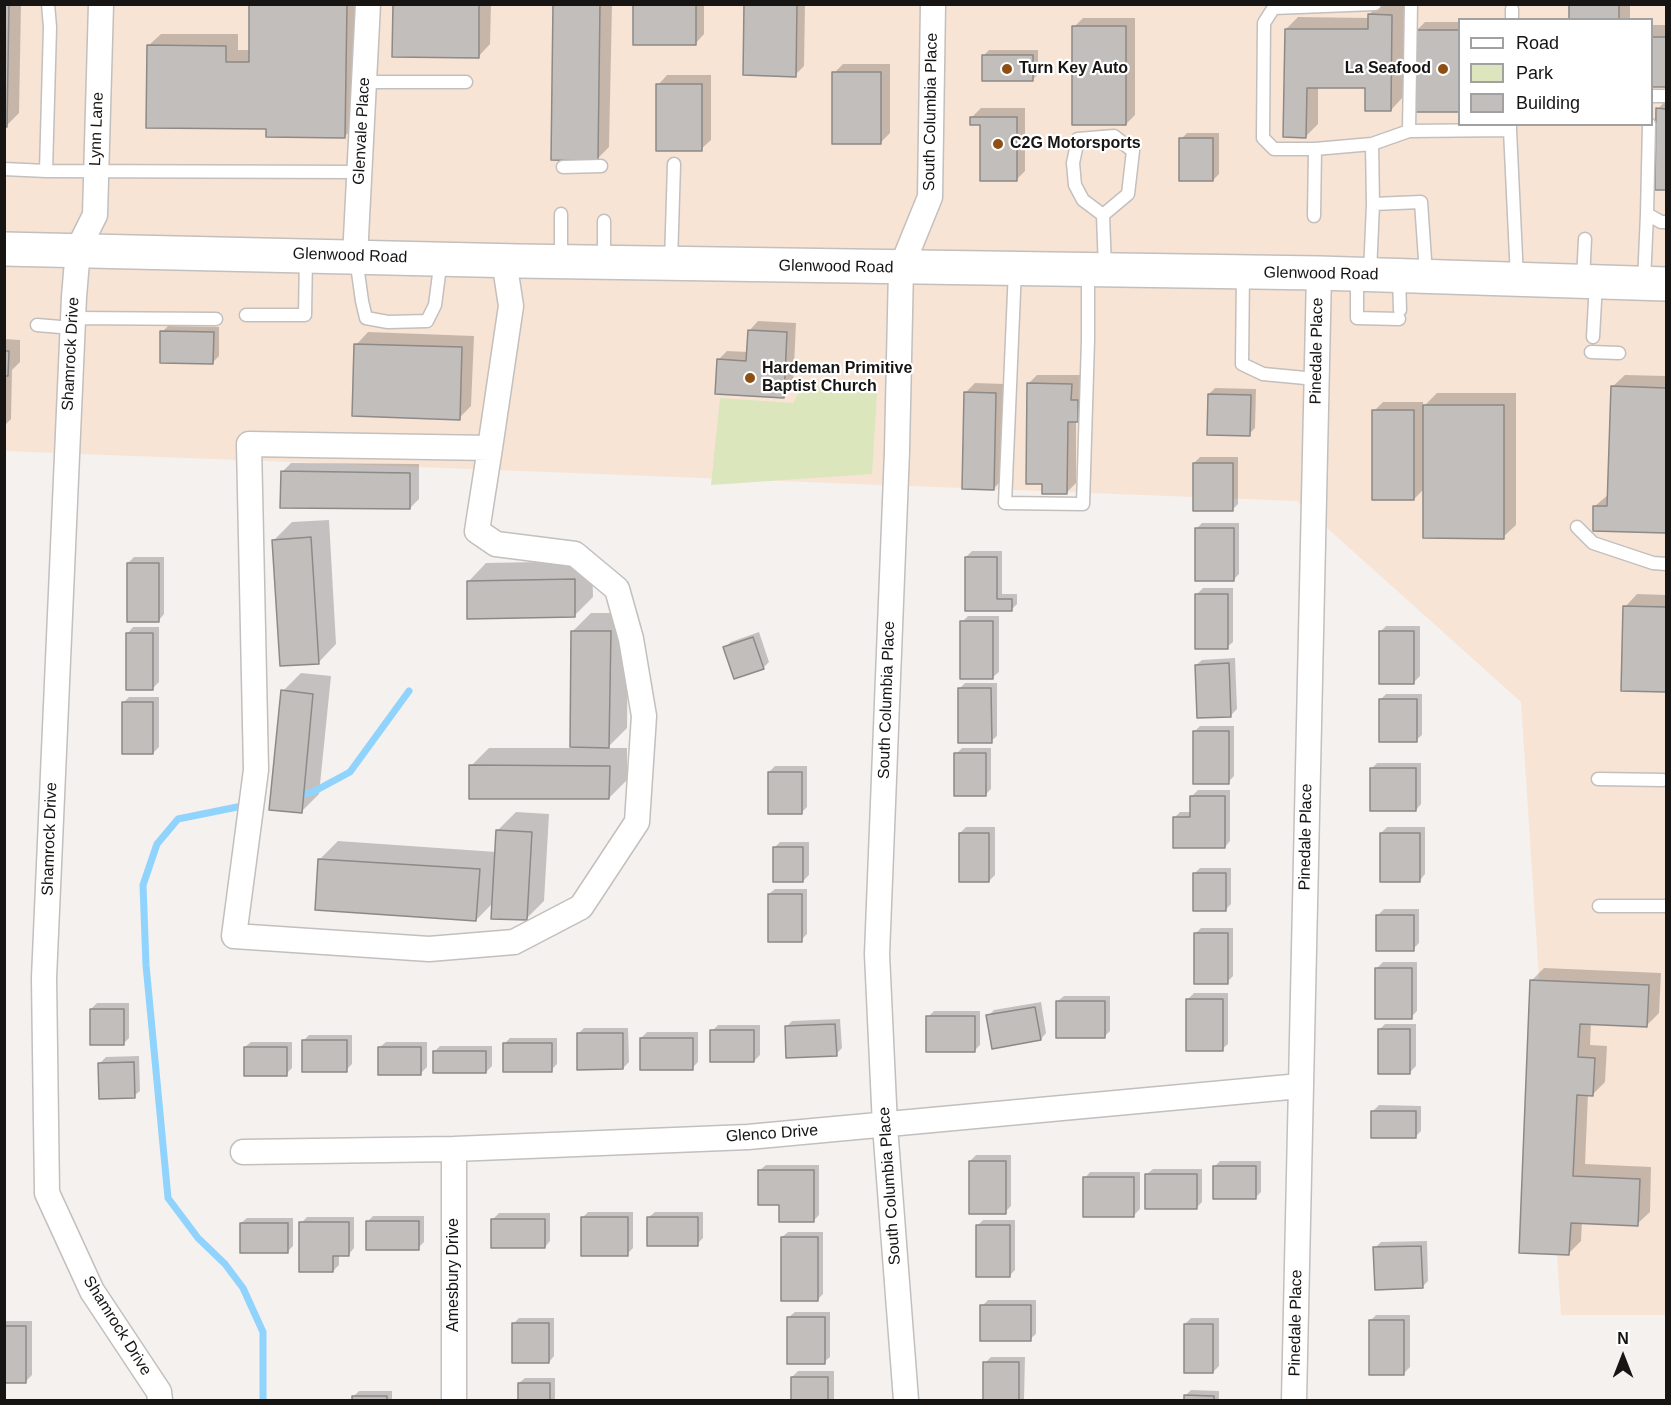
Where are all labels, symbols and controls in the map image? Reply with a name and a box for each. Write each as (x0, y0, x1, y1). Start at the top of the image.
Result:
legend (1458, 18, 1653, 126)
street label: South Columbia Place (920, 33, 942, 191)
text: Road (1516, 33, 1559, 53)
place label: Turn Key Auto (1019, 59, 1128, 79)
place label: La Seafood (1345, 59, 1431, 79)
marker: Turn Key Auto (1000, 62, 1014, 76)
marker: La Seafood (1436, 62, 1450, 76)
text: Park (1516, 63, 1553, 83)
street label: Glenvale Place (350, 77, 374, 185)
street label: Lynn Lane (86, 92, 108, 166)
text: Building (1516, 93, 1580, 113)
place label: C2G Motorsports (1010, 134, 1141, 154)
marker: C2G Motorsports (991, 137, 1005, 151)
street label: Glenwood Road (292, 244, 408, 268)
street label: Glenwood Road (778, 256, 894, 278)
street label: Glenwood Road (1263, 263, 1379, 285)
street label: Shamrock Drive (58, 297, 84, 411)
street label: Pinedale Place (1306, 297, 1328, 405)
place label: Hardeman Primitive Baptist Church (762, 359, 912, 397)
marker: Hardeman Primitive Baptist Church (743, 371, 757, 385)
street label: South Columbia Place (875, 621, 899, 779)
street label: Shamrock Drive (38, 782, 62, 896)
street label: Pinedale Place (1295, 783, 1317, 891)
street label: South Columbia Place (875, 1106, 905, 1266)
street label: Glenco Drive (725, 1121, 819, 1147)
street label: Amesbury Drive (444, 1218, 464, 1332)
street label: Pinedale Place (1285, 1269, 1307, 1377)
street label: Shamrock Drive (79, 1273, 155, 1379)
north arrow (1593, 1327, 1653, 1387)
text: N (1617, 1330, 1629, 1347)

